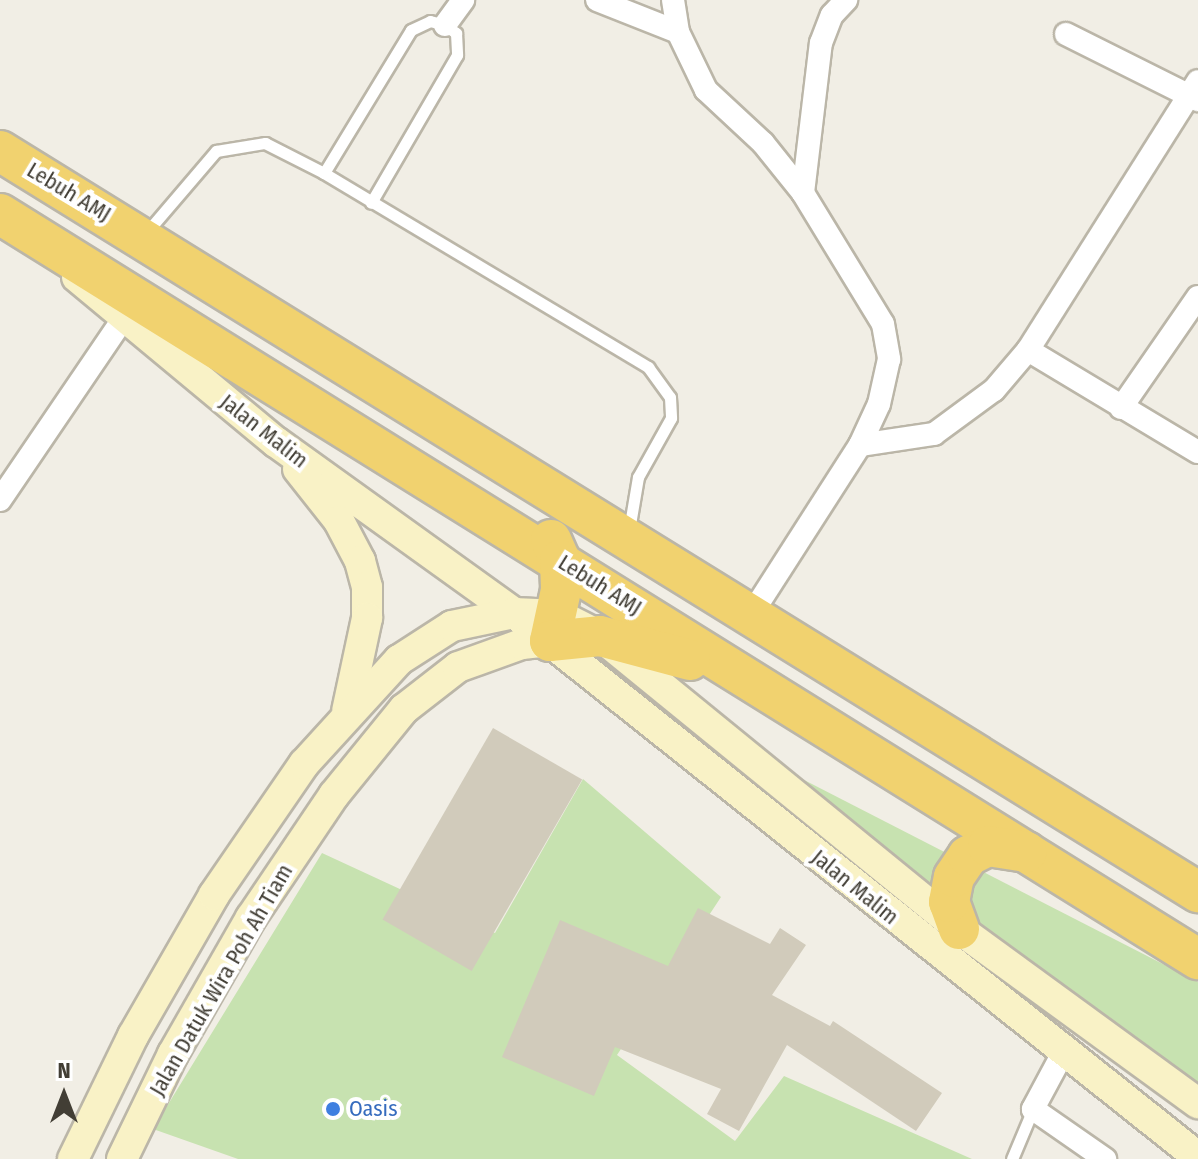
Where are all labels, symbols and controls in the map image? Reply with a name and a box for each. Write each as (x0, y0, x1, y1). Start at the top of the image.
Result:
street label: Lebuh AMJ (22, 157, 116, 227)
street label: Jalan Malim (215, 388, 313, 474)
street label: Lebuh AMJ (553, 549, 647, 621)
street label: Jalan Malim (806, 844, 904, 930)
street label: Jalan Datuk Wira Poh Ah Tiam (144, 859, 298, 1101)
north arrow (24, 1055, 104, 1135)
text: N (57, 1057, 71, 1084)
place label: Oasis (349, 1096, 398, 1122)
marker: Oasis (324, 1100, 342, 1118)

